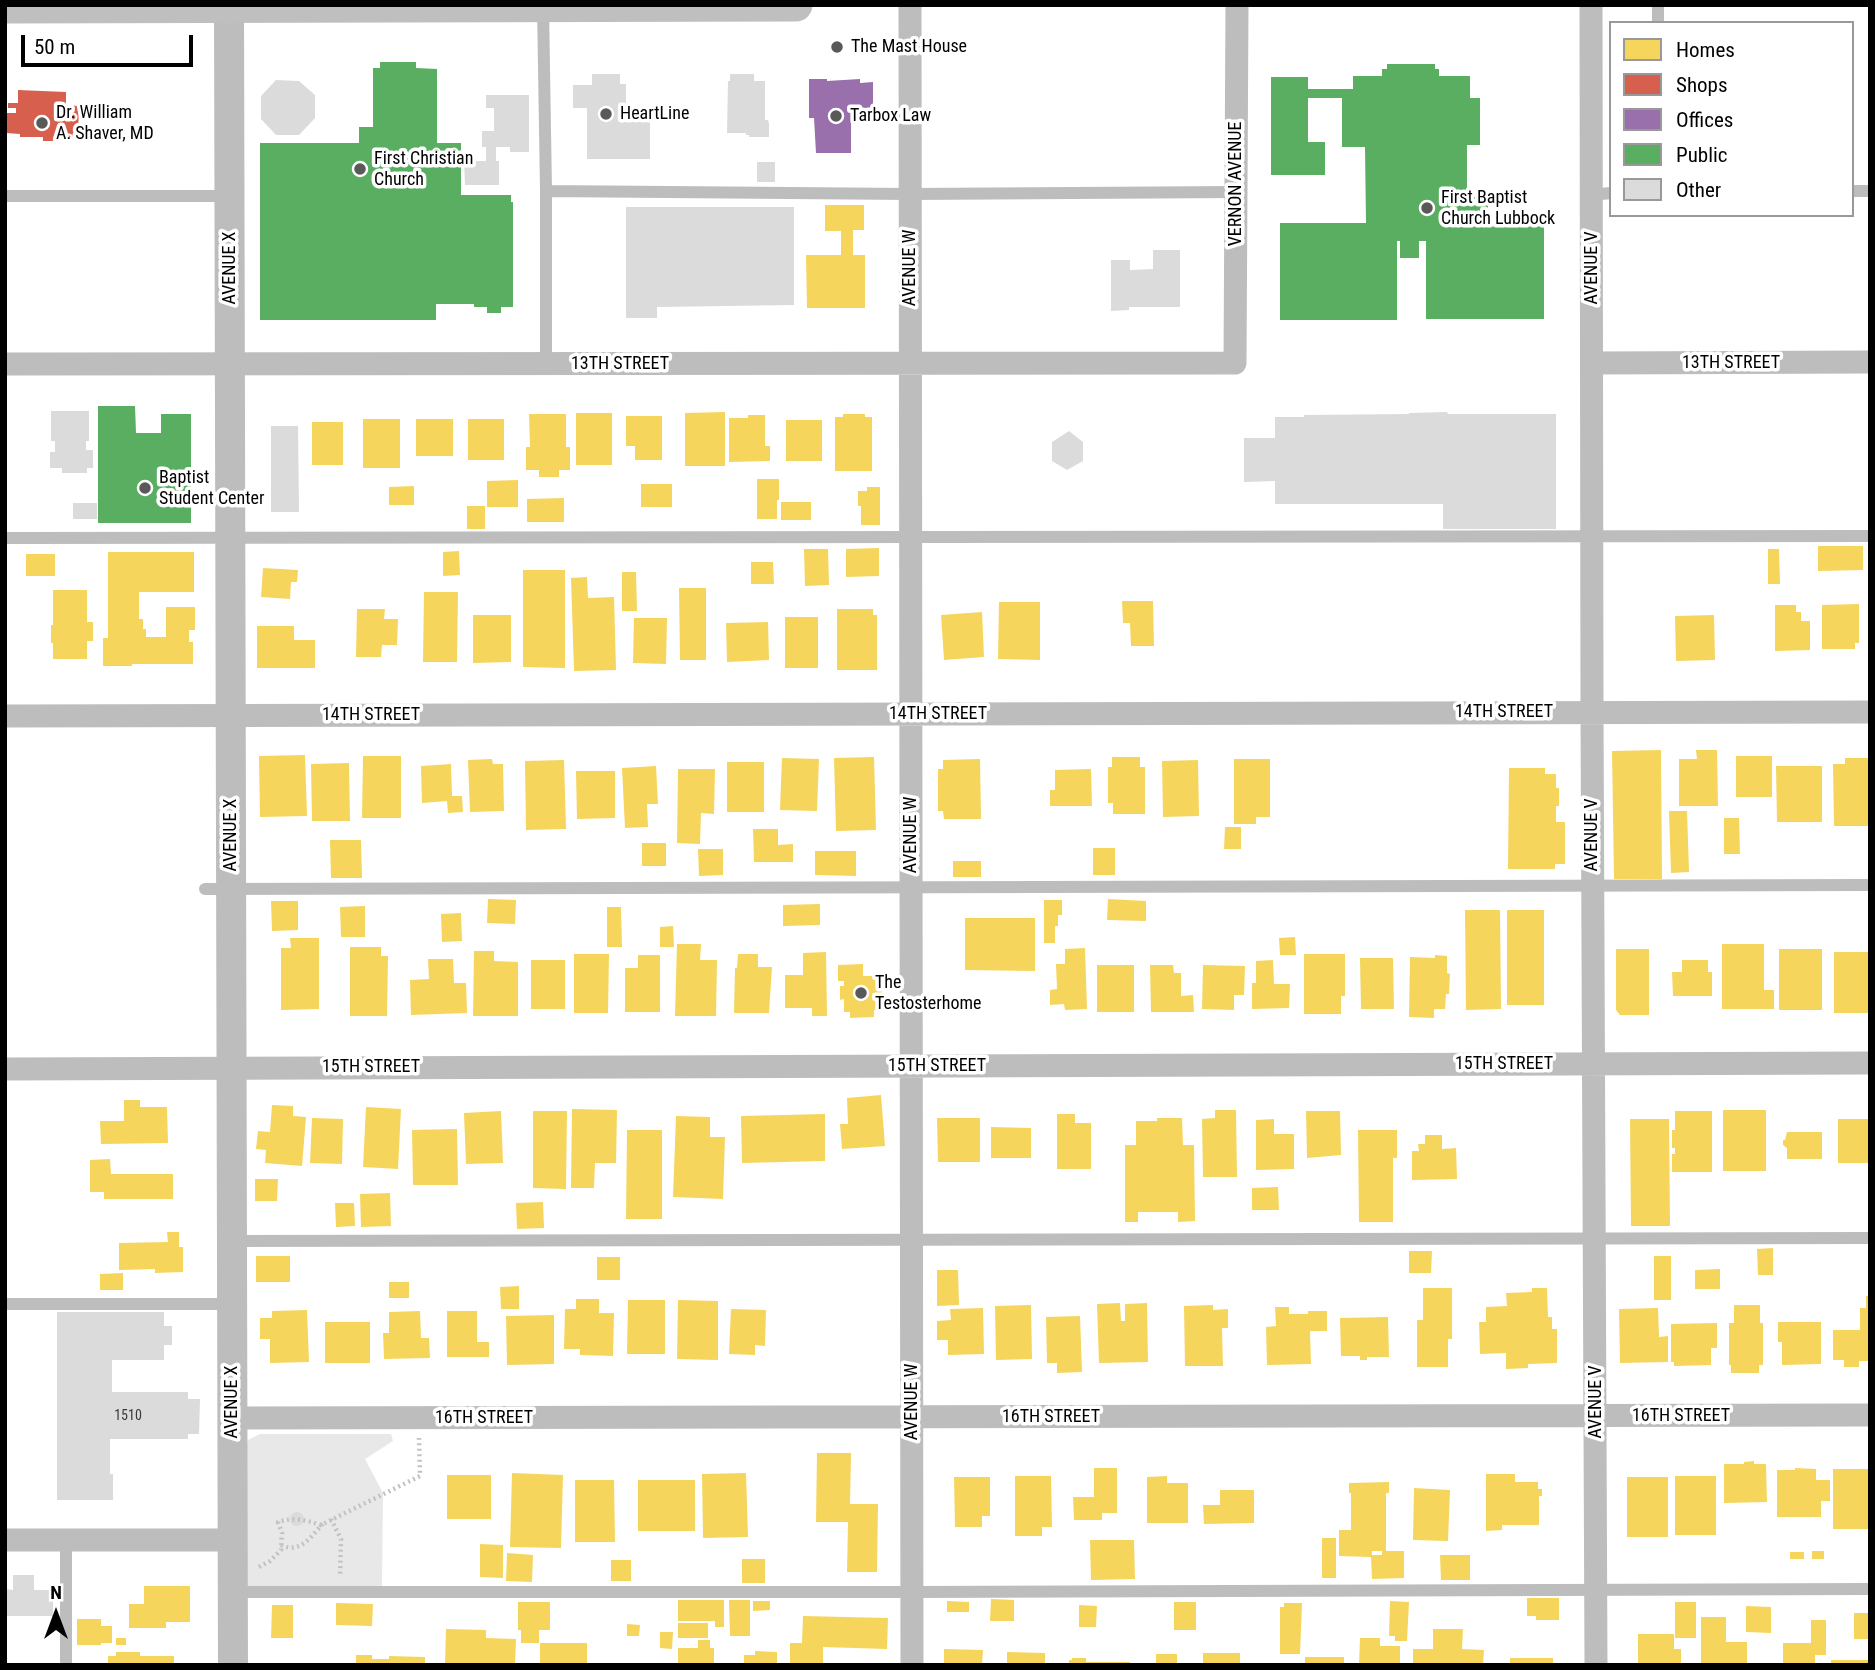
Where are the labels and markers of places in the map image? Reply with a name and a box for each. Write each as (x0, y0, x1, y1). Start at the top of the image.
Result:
place label: The Mast House (851, 36, 967, 58)
marker: The Mast House (829, 39, 845, 55)
place label: Dr. William A. Shaver, MD (56, 102, 154, 144)
place label: HeartLine (620, 103, 689, 125)
place label: Tarbox Law (850, 105, 931, 127)
marker: HeartLine (598, 106, 614, 122)
marker: Tarbox Law (828, 108, 844, 124)
marker: Dr. William A. Shaver, MD (34, 115, 50, 131)
place label: First Christian Church (374, 148, 473, 190)
marker: First Christian Church (352, 161, 368, 177)
place label: First Baptist Church Lubbock (1441, 187, 1555, 230)
marker: First Baptist Church Lubbock (1419, 200, 1435, 216)
place label: Baptist Student Center (159, 467, 265, 510)
marker: Baptist Student Center (137, 480, 153, 496)
place label: The Testosterhome (875, 972, 982, 1014)
marker: The Testosterhome (853, 985, 869, 1001)

